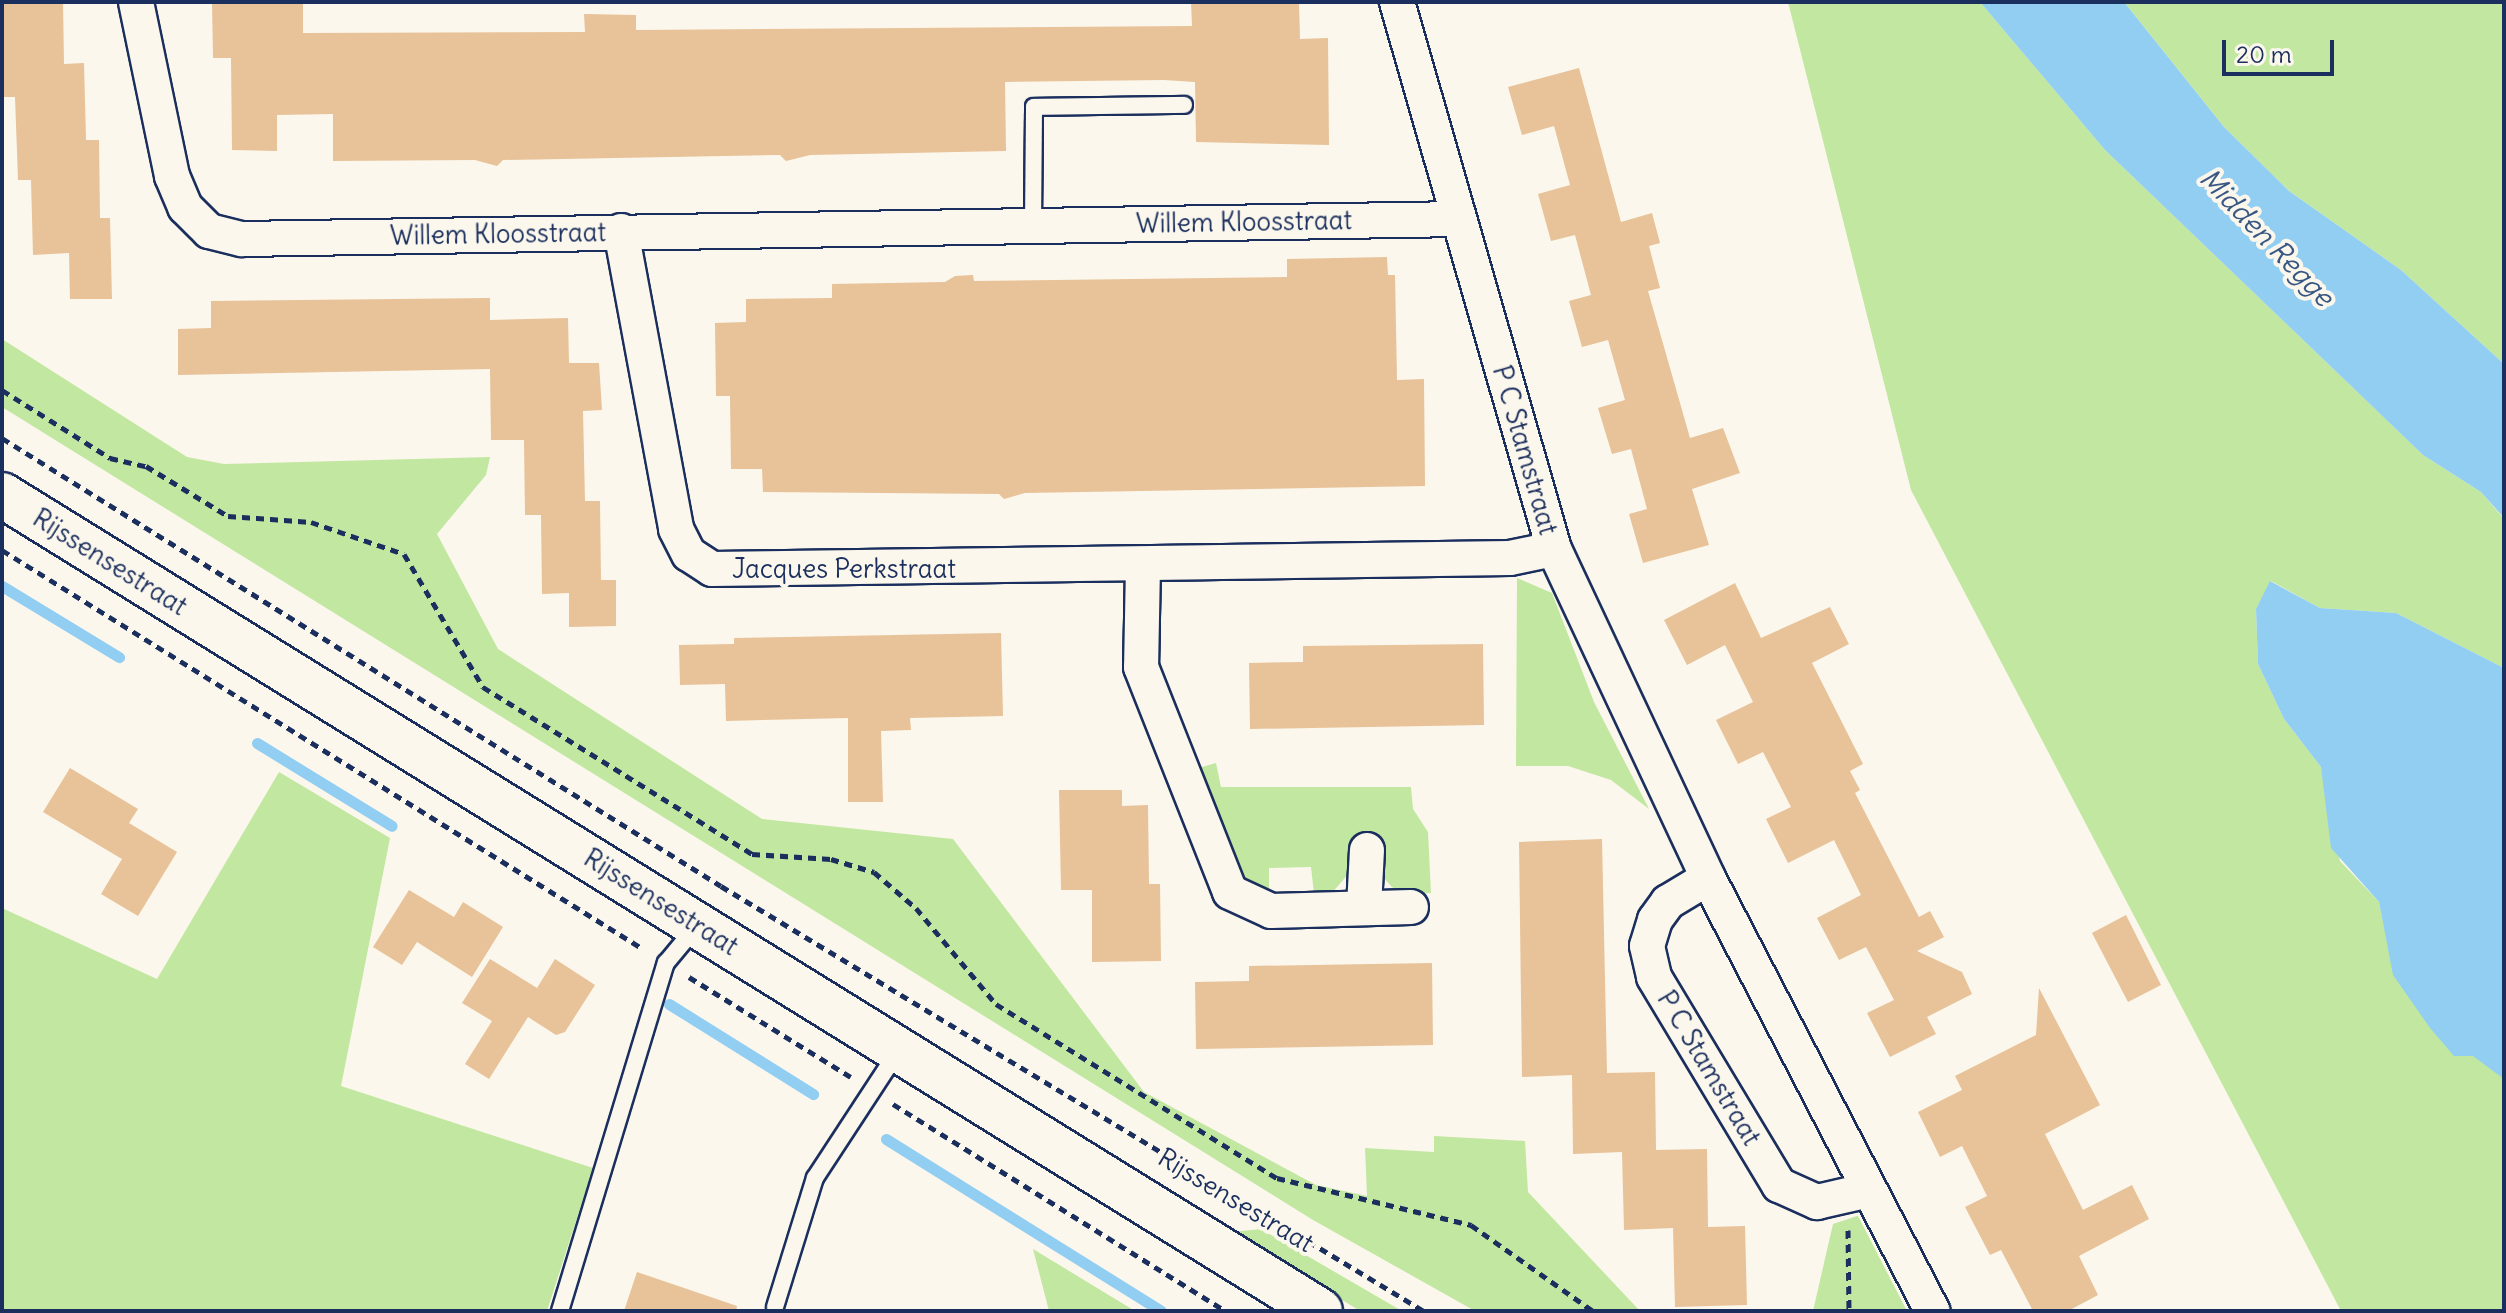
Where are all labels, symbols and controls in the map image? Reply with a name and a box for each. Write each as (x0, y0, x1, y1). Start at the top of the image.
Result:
scale bar (2226, 24, 2338, 74)
text: 20 m (2236, 39, 2292, 69)
water label: Midden Regge (2193, 161, 2341, 313)
street label: Willem Kloosstraat (1136, 205, 1352, 239)
street label: Willem Kloosstraat (390, 217, 606, 251)
street label: P C Stamstraat (1486, 362, 1564, 538)
street label: Rijssensestraat (27, 502, 193, 622)
street label: Jacques Perkstraat (732, 553, 956, 585)
street label: Rijssensestraat (578, 842, 744, 962)
street label: P C Stamstraat (1651, 985, 1767, 1151)
street label: Rijssensestraat (1153, 1141, 1319, 1259)

